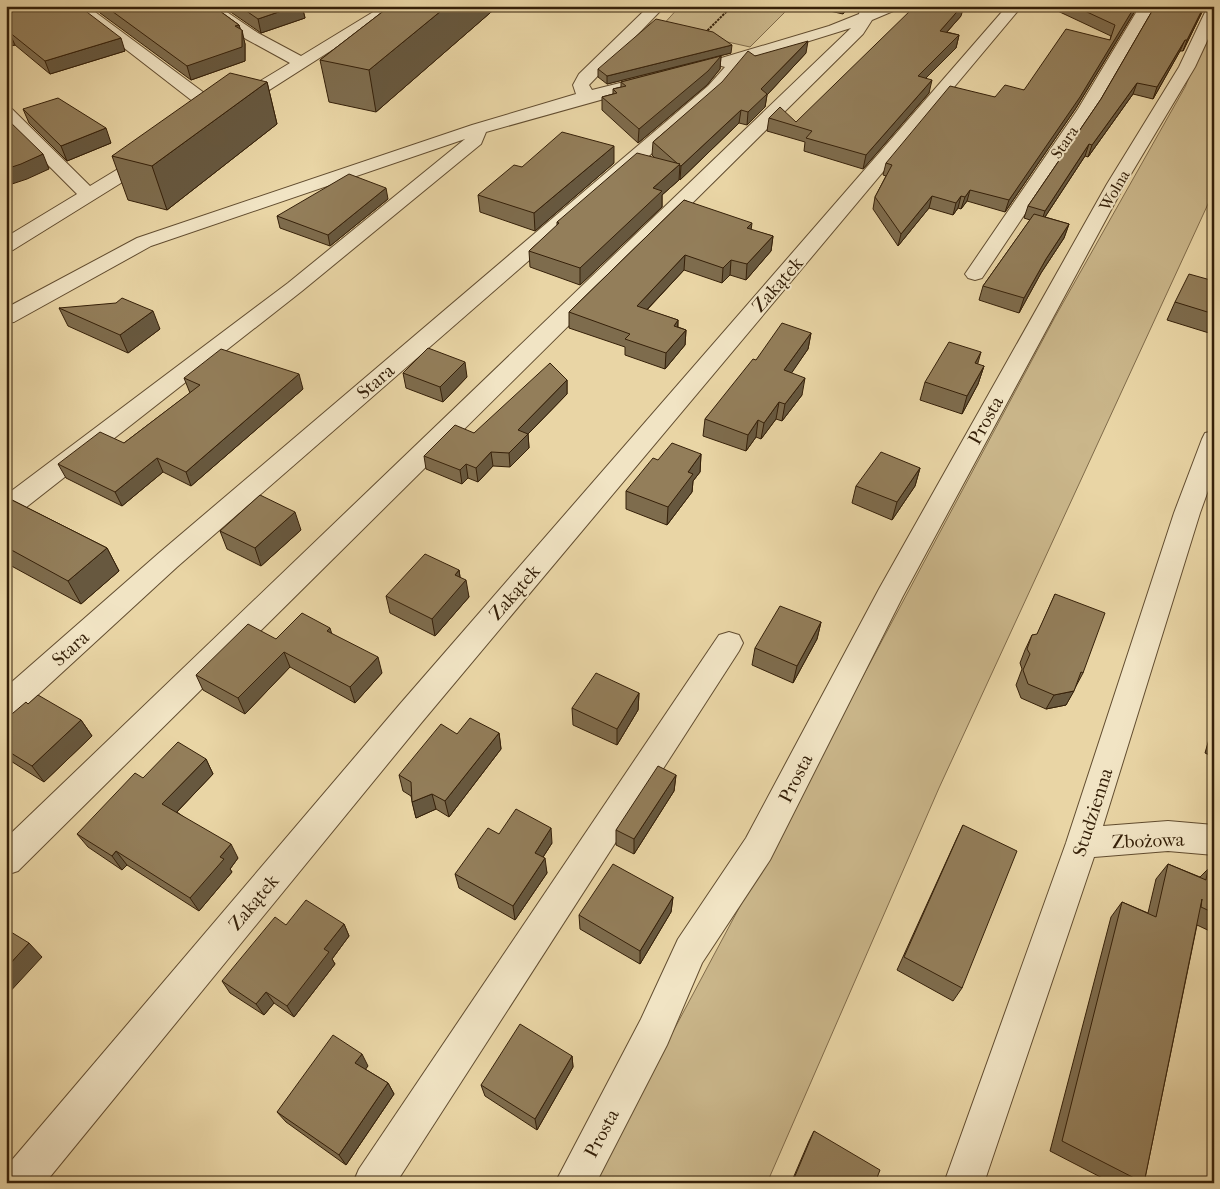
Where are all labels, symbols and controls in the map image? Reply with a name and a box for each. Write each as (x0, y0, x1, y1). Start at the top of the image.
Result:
street label: Stara (1047, 122, 1083, 162)
street label: Wolna (1095, 166, 1134, 215)
street label: Zakątek (748, 252, 808, 317)
street label: Stara (352, 359, 399, 404)
street label: Prosta (964, 392, 1008, 448)
street label: Zakątek (485, 560, 545, 625)
street label: Stara (48, 626, 94, 671)
street label: Prosta (774, 750, 818, 806)
street label: Studzienna (1068, 765, 1118, 859)
street label: Zbożowa (1111, 829, 1185, 853)
street label: Zakątek (224, 870, 284, 935)
street label: Prosta (580, 1105, 624, 1161)

